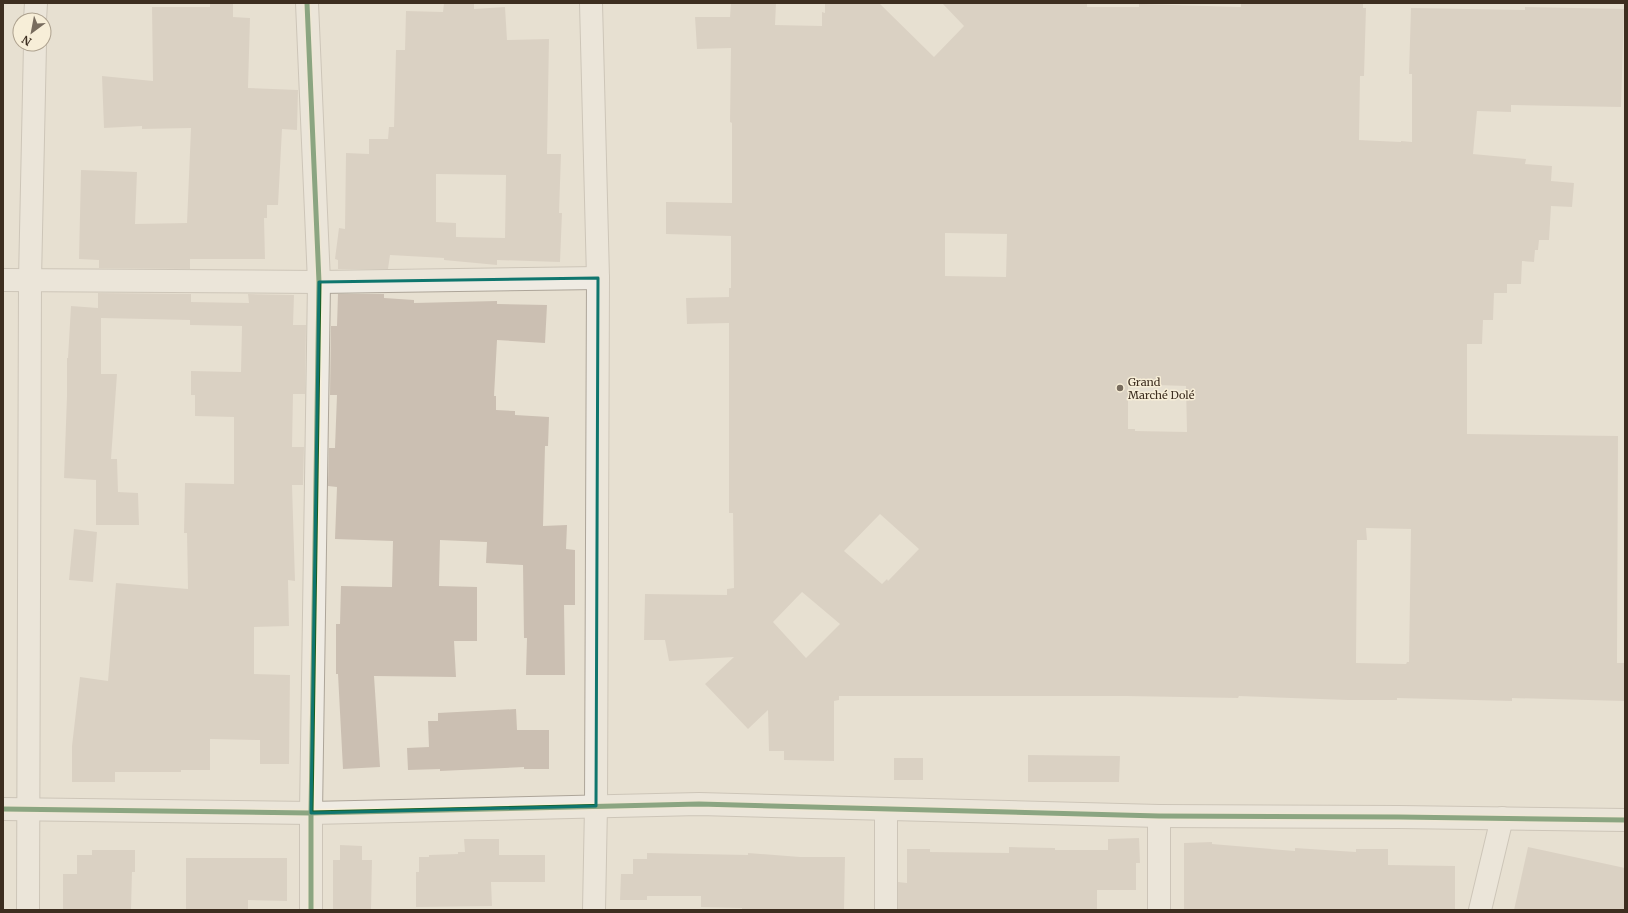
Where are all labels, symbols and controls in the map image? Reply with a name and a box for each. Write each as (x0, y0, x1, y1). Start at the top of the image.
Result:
north arrow (12, 12, 52, 52)
text: N (19, 32, 34, 49)
place label: Grand Marché Dolé (1128, 375, 1195, 402)
marker: Grand Marché Dolé (1115, 383, 1125, 393)

